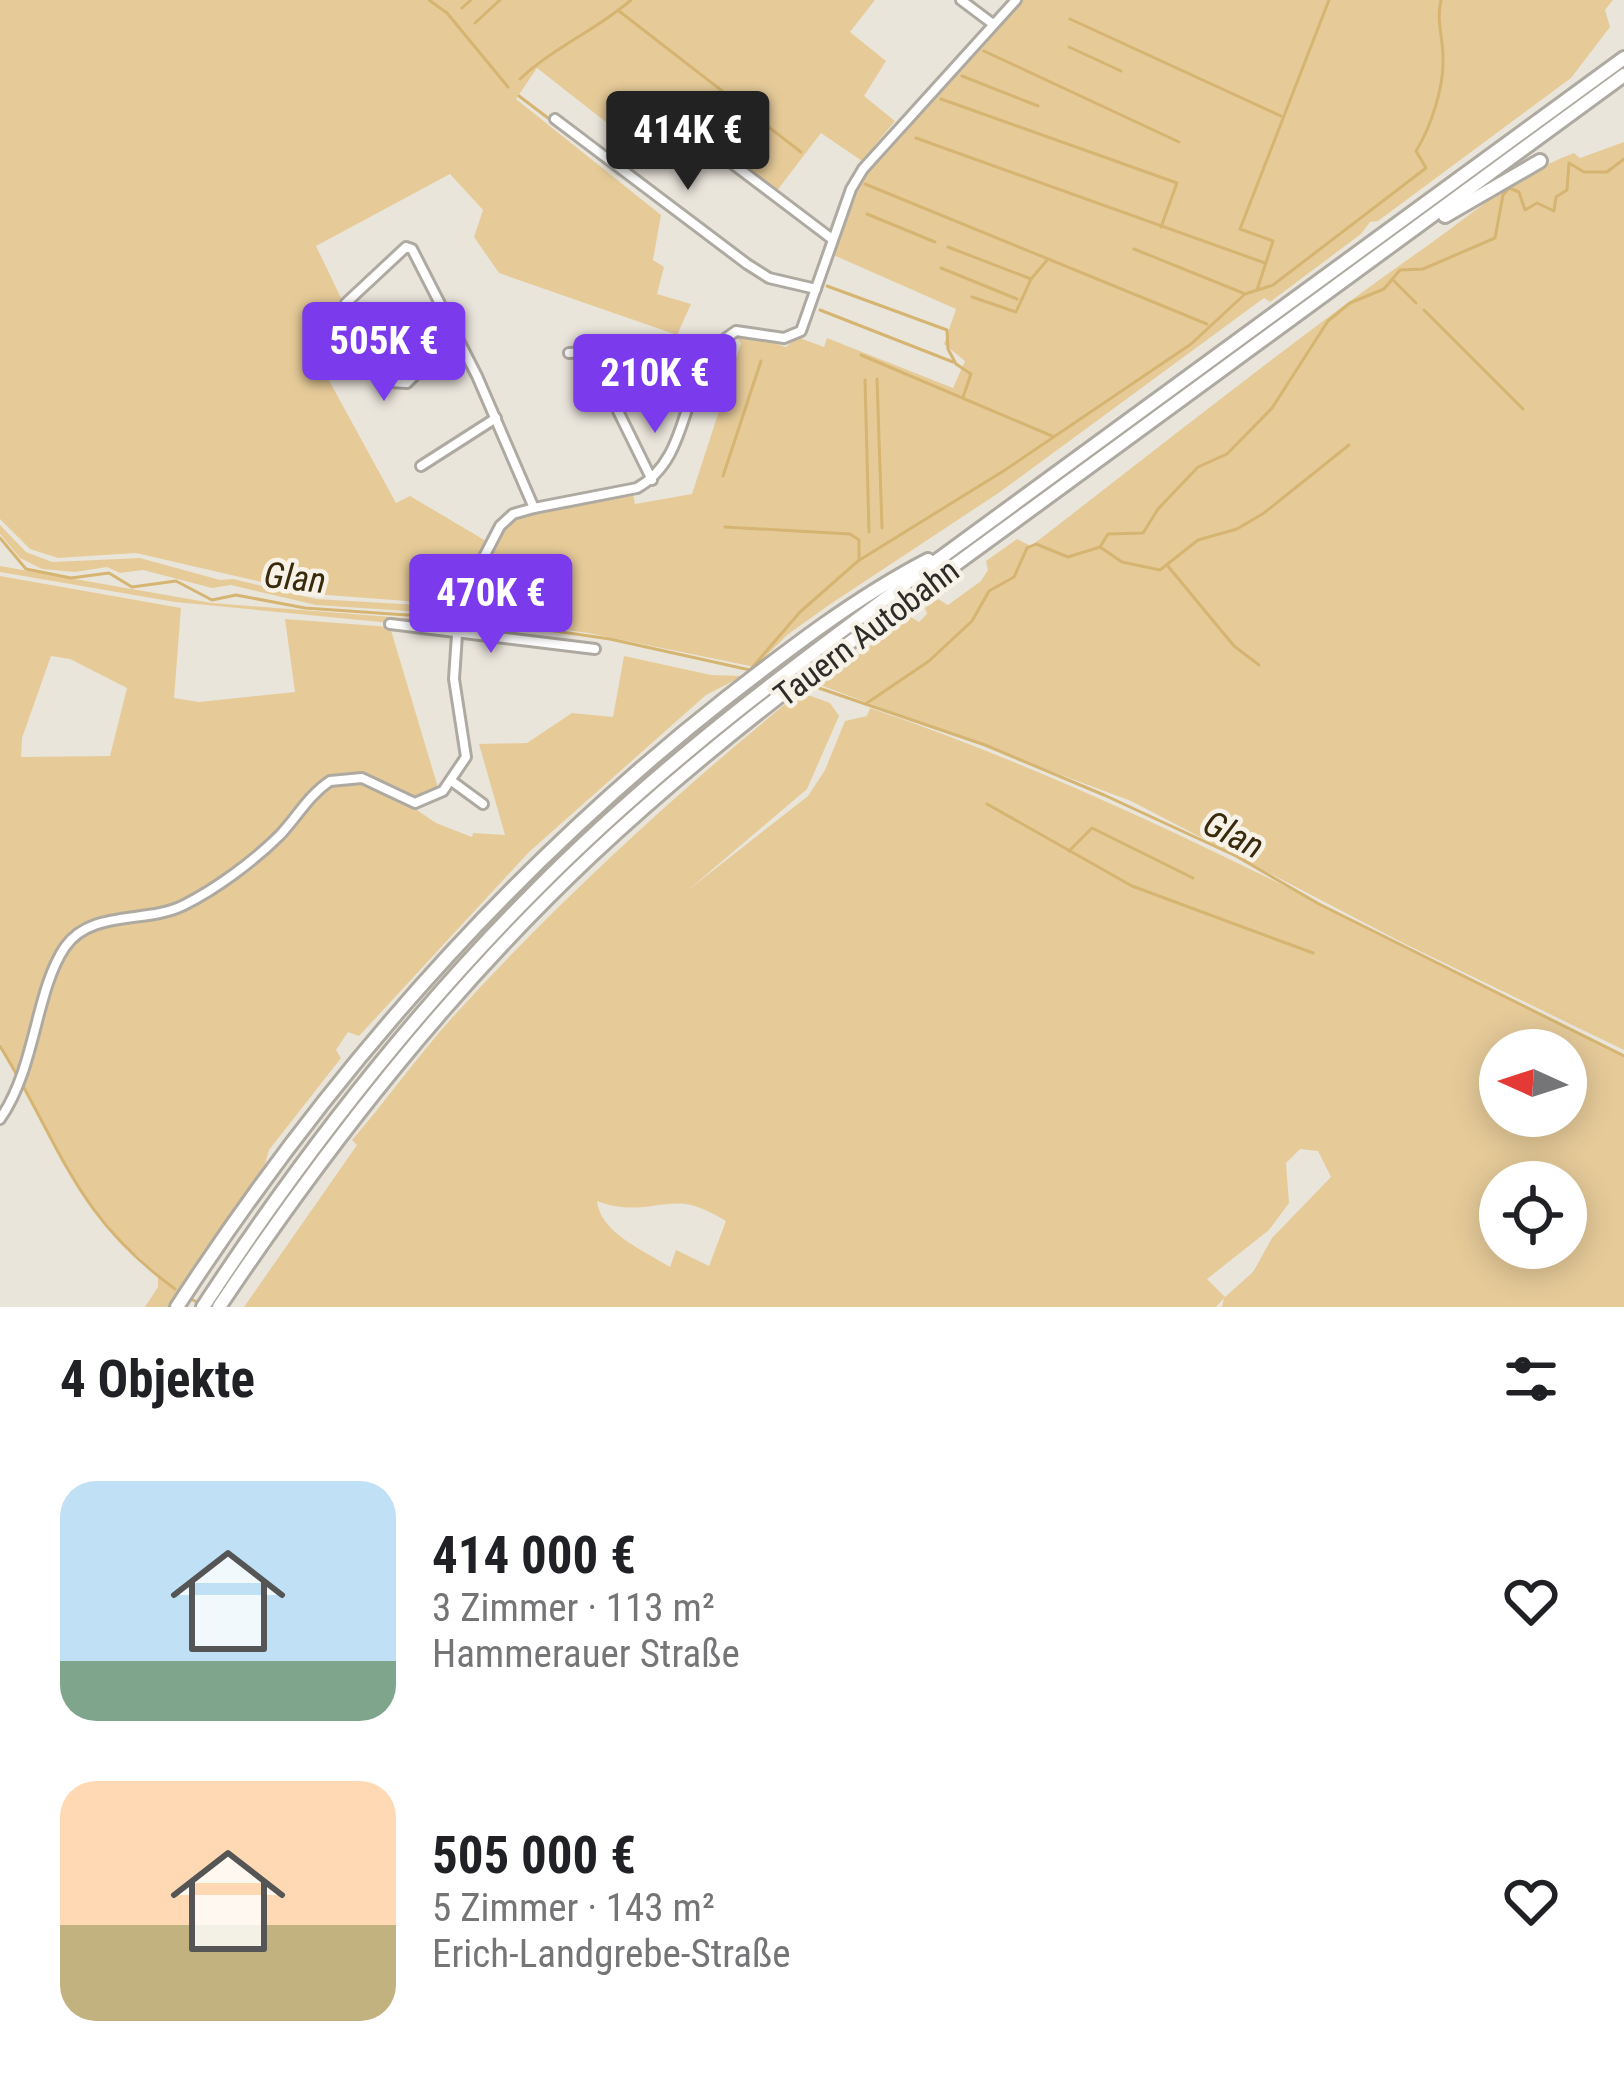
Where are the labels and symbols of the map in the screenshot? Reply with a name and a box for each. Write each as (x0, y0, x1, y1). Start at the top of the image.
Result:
pin: 414K € (590, 91, 786, 193)
pin: 505K € (286, 302, 482, 404)
pin: 210K € (557, 334, 753, 436)
street label: Tauern Autobahn (766, 550, 966, 714)
water label: Glan (262, 554, 328, 602)
pin: 470K € (393, 554, 589, 656)
water label: Glan (1196, 802, 1271, 868)
north arrow (1479, 1029, 1587, 1137)

